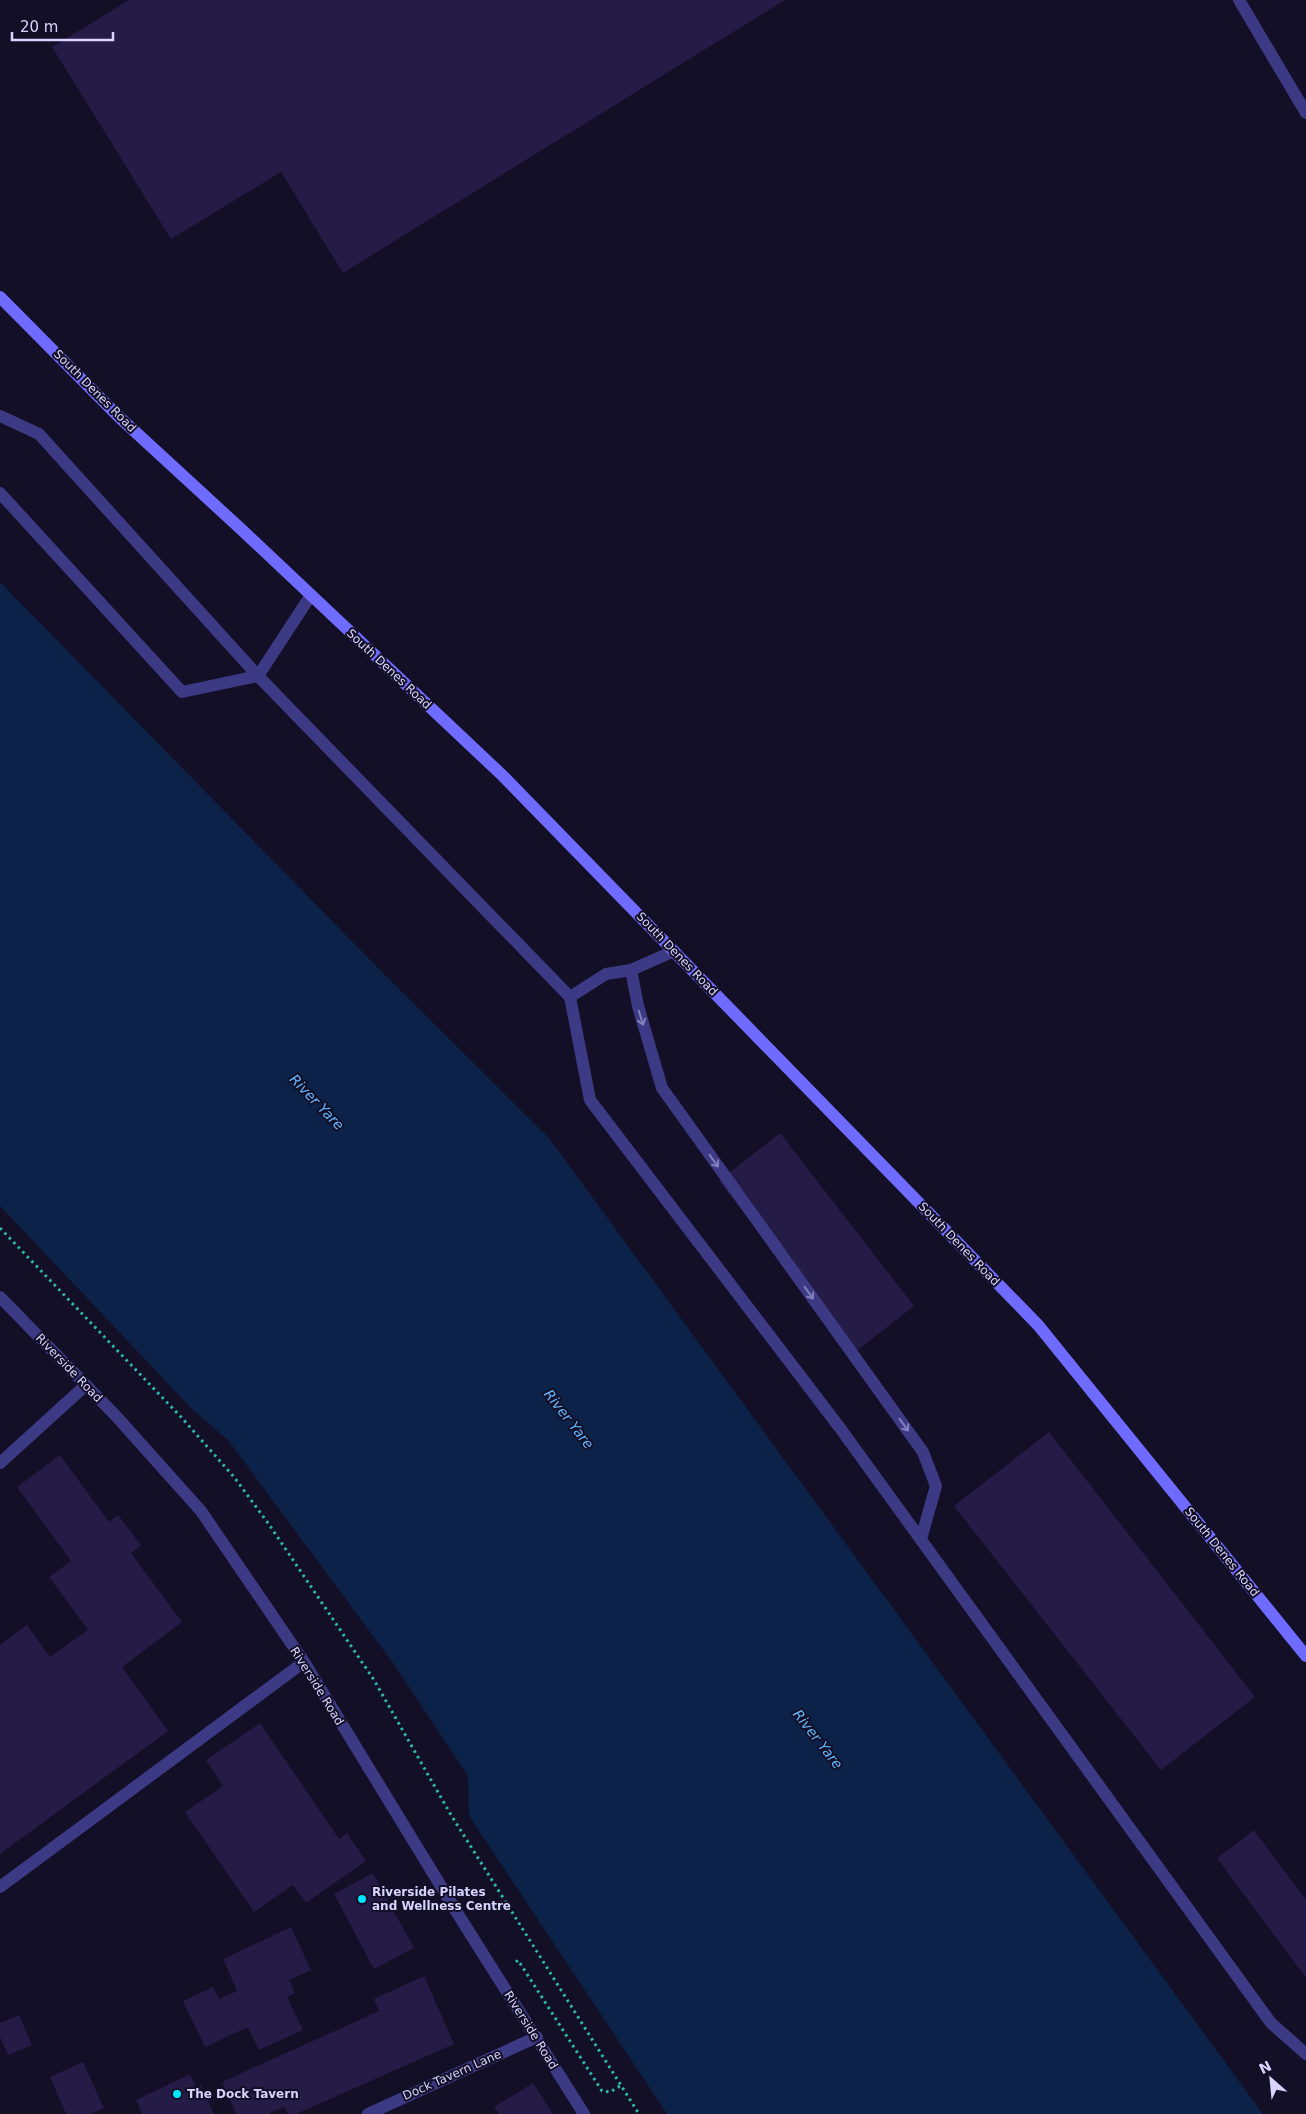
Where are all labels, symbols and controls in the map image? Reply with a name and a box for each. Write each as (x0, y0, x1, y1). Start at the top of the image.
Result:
scale bar (12, 10, 114, 42)
text: 20 m (20, 18, 58, 36)
street label: South Denes Road (51, 347, 139, 435)
street label: South Denes Road (344, 626, 434, 712)
street label: South Denes Road (634, 909, 720, 999)
one-way arrow (637, 1010, 647, 1026)
water label: River Yare (287, 1071, 347, 1133)
one-way arrow (709, 1154, 719, 1168)
street label: South Denes Road (916, 1199, 1002, 1289)
one-way arrow (804, 1286, 814, 1300)
street label: Riverside Road (33, 1331, 105, 1405)
water label: River Yare (541, 1386, 597, 1452)
one-way arrow (899, 1418, 909, 1432)
street label: South Denes Road (1182, 1505, 1262, 1599)
street label: Riverside Road (287, 1644, 347, 1728)
water label: River Yare (790, 1706, 846, 1772)
place label: Riverside Pilates and Wellness Centre (372, 1885, 511, 1913)
marker: Riverside Pilates and Wellness Centre (356, 1893, 368, 1905)
street label: Riverside Road (501, 1988, 561, 2072)
street label: Dock Tavern Lane (401, 2047, 503, 2103)
north arrow (1246, 2054, 1296, 2104)
text: N (1256, 2058, 1274, 2077)
place label: The Dock Tavern (187, 2087, 299, 2101)
marker: The Dock Tavern (171, 2088, 183, 2100)

